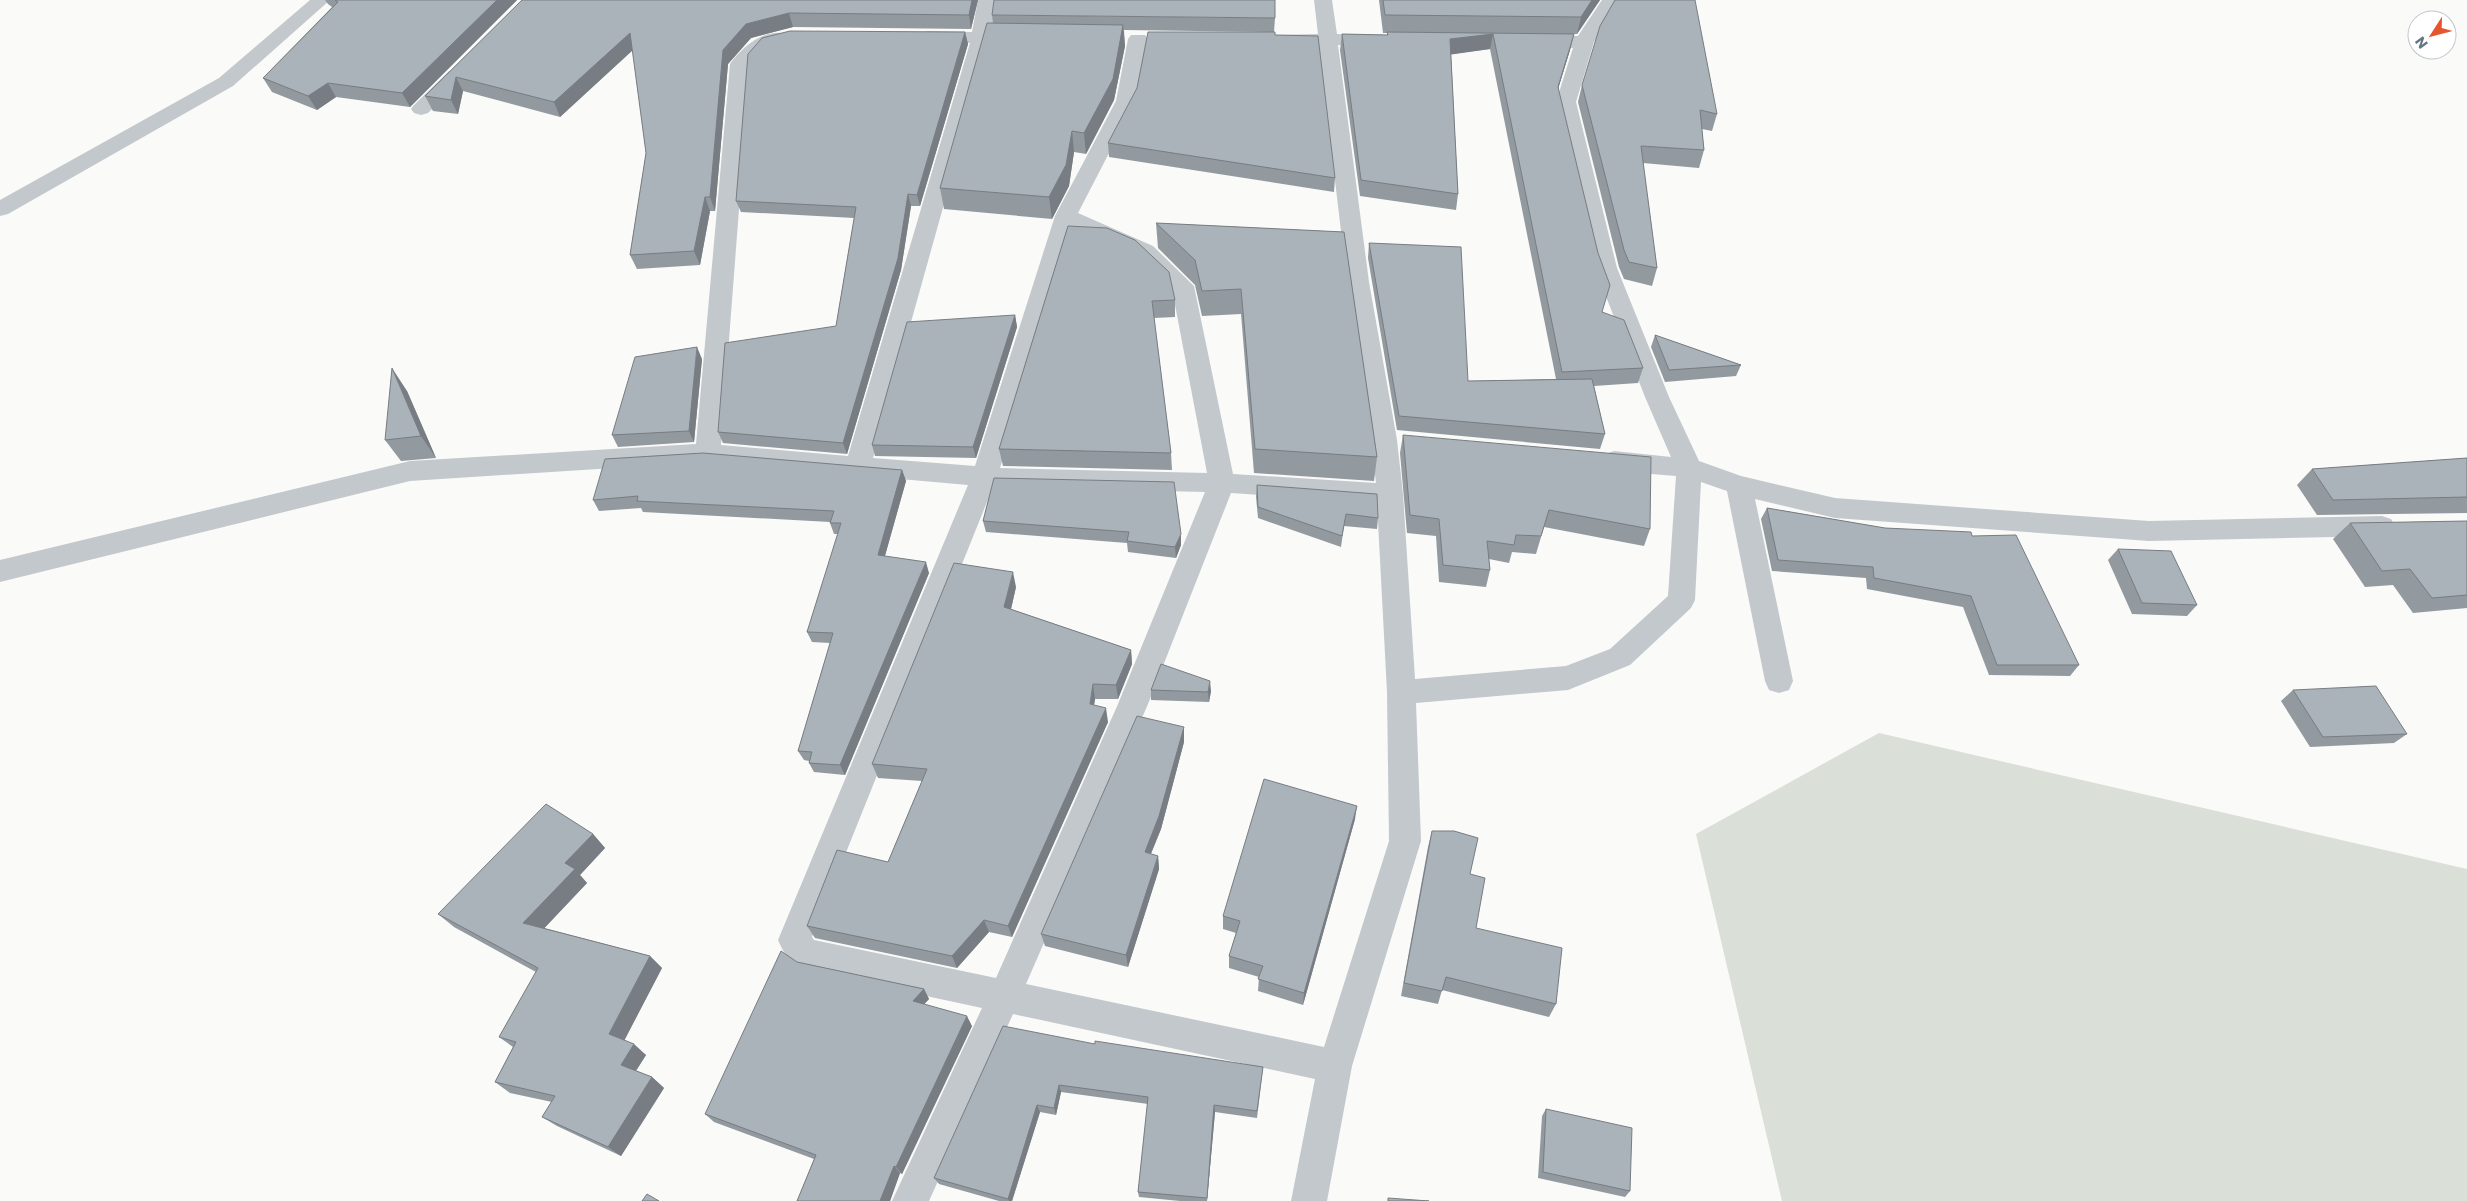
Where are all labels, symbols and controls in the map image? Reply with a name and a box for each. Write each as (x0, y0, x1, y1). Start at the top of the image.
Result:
north arrow (2407, 10, 2457, 60)
text: N (2410, 33, 2433, 53)

